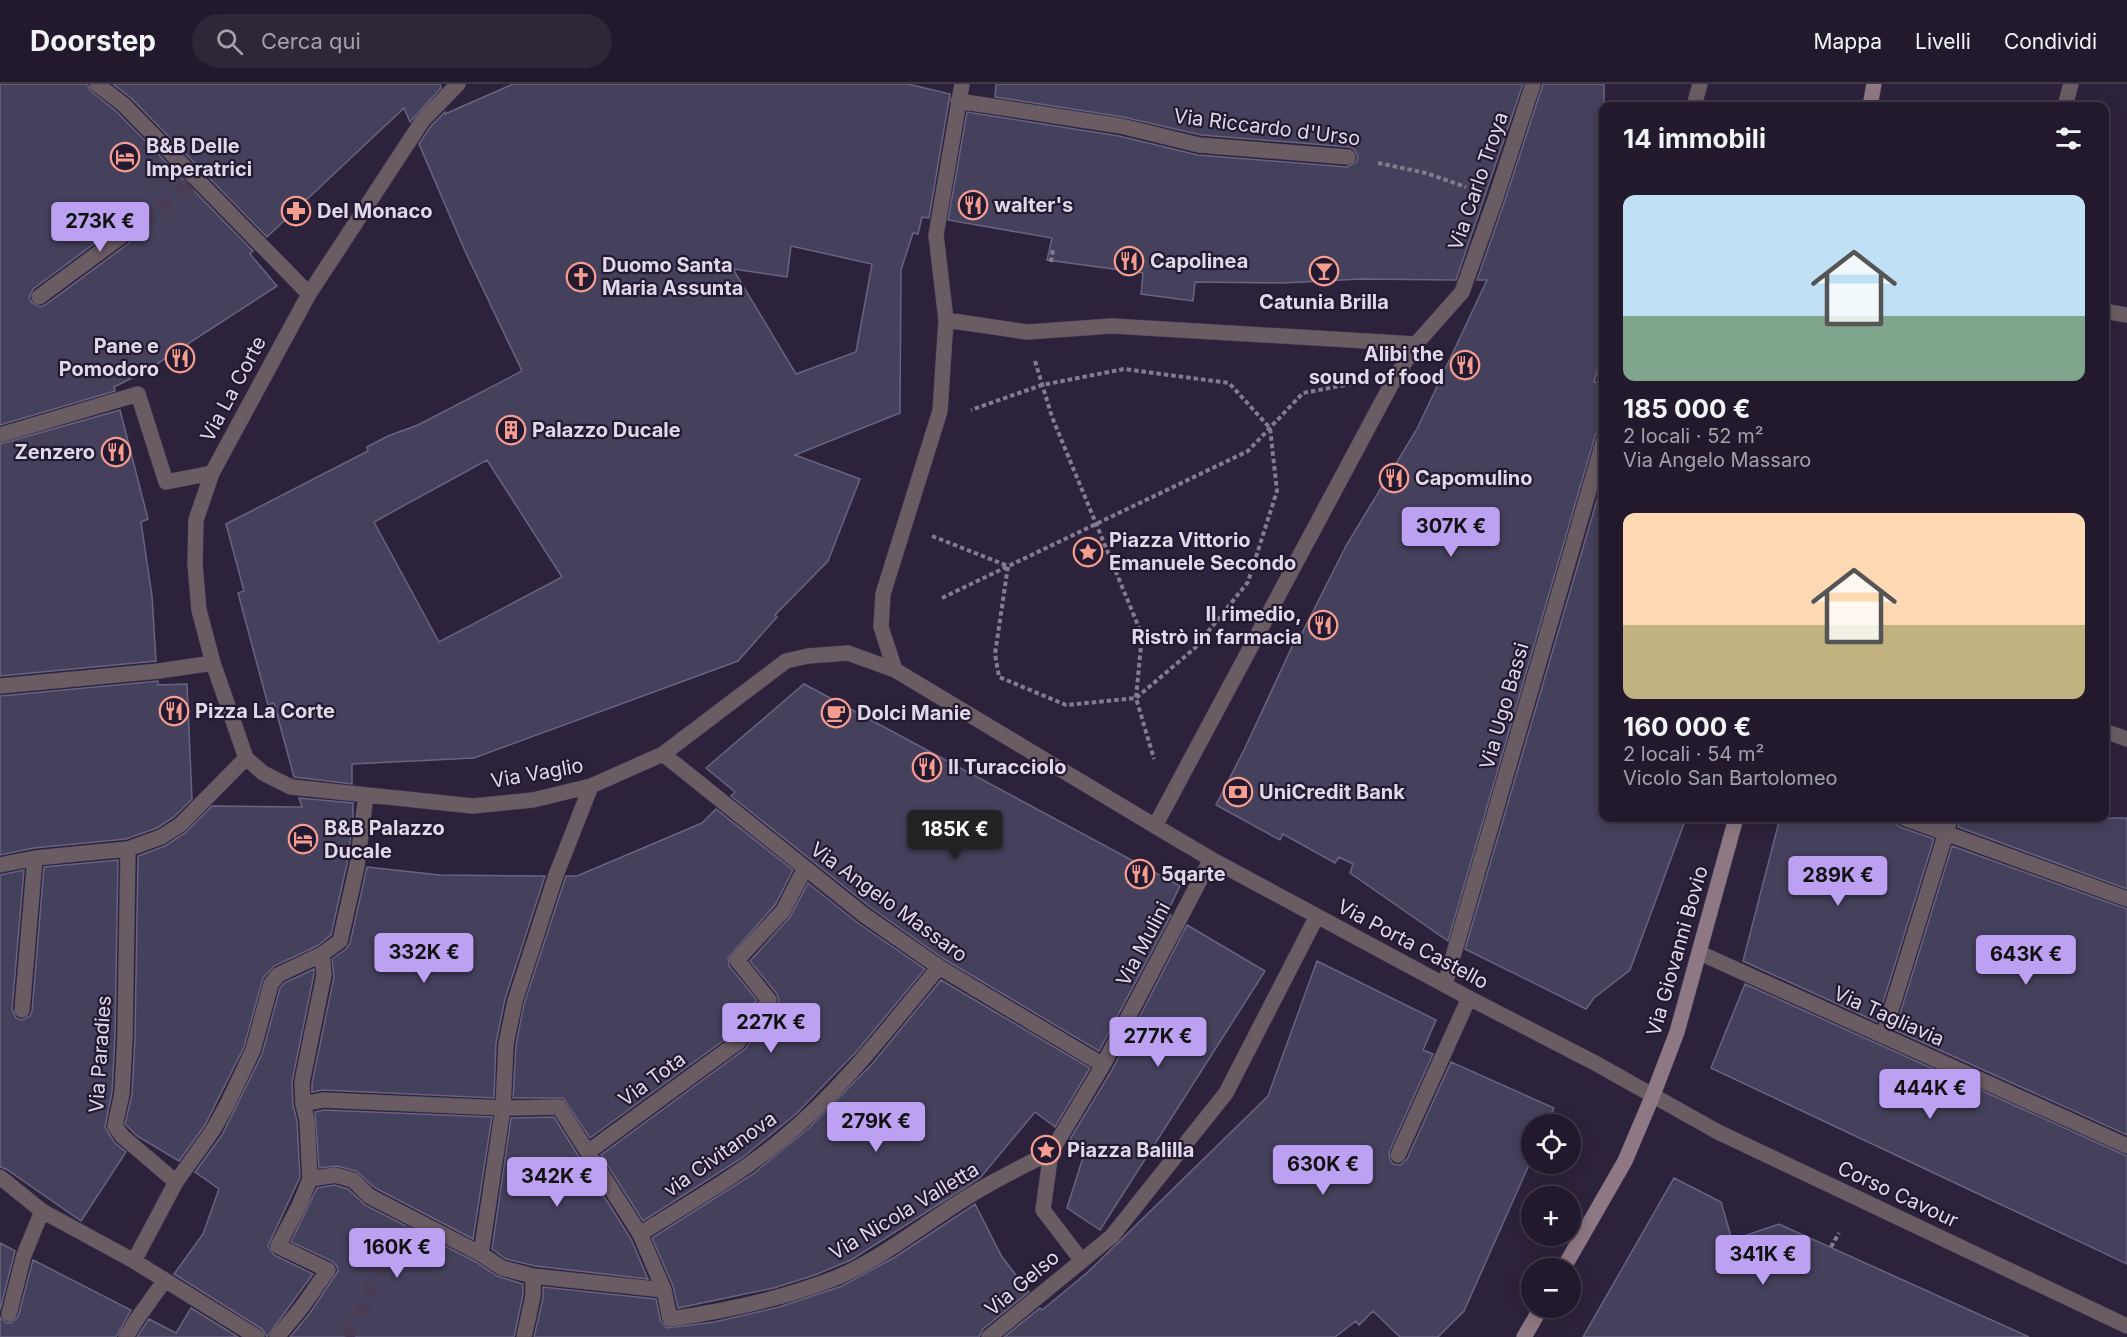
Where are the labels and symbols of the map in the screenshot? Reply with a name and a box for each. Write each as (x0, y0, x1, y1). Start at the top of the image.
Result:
street label: Via Riccardo d'Urso (1172, 104, 1362, 150)
street label: Via Carlo Troya (1443, 109, 1513, 253)
place label: B&B Delle Imperatrici (146, 134, 252, 181)
hotel icon: B&B Delle Imperatrici (109, 141, 141, 173)
restaurant icon: walter's (957, 189, 989, 221)
place label: walter's (994, 193, 1073, 217)
pharmacy icon: Del Monaco (280, 195, 312, 227)
place label: Del Monaco (317, 199, 433, 223)
pin: 273K € (51, 202, 149, 253)
restaurant icon: Capolinea (1113, 245, 1145, 277)
place label: Capolinea (1150, 249, 1248, 273)
place label: Duomo Santa Maria Assunta (602, 253, 743, 300)
bar icon: Catunia Brilla (1308, 255, 1340, 287)
church icon: Duomo Santa Maria Assunta (565, 261, 597, 293)
place label: Catunia Brilla (1259, 290, 1389, 314)
street label: Via La Corte (195, 332, 271, 446)
place label: Pane e Pomodoro (59, 334, 159, 381)
restaurant icon: Pane e Pomodoro (164, 342, 196, 374)
place label: Alibi the sound of food (1309, 342, 1444, 389)
restaurant icon: Alibi the sound of food (1449, 349, 1481, 381)
building icon: Palazzo Ducale (495, 414, 527, 446)
place label: Palazzo Ducale (532, 418, 681, 442)
restaurant icon: Zenzero (100, 436, 132, 468)
place label: Zenzero (14, 440, 95, 464)
restaurant icon: Capomulino (1378, 462, 1410, 494)
place label: Capomulino (1415, 466, 1533, 490)
pin: 307K € (1402, 507, 1500, 558)
place label: Piazza Vittorio Emanuele Secondo (1109, 528, 1296, 575)
place icon: Piazza Vittorio Emanuele Secondo (1072, 536, 1104, 568)
place label: Il rimedio, Ristrò in farmacia (1132, 602, 1302, 649)
restaurant icon: Il rimedio, Ristrò in farmacia (1307, 609, 1339, 641)
street label: Via Ugo Bassi (1474, 640, 1534, 772)
restaurant icon: Pizza La Corte (158, 695, 190, 727)
cafe icon: Dolci Manie (820, 697, 852, 729)
place label: Pizza La Corte (195, 699, 335, 723)
place label: Dolci Manie (857, 701, 971, 725)
restaurant icon: Il Turacciolo (911, 751, 943, 783)
street label: Via Vaglio (489, 753, 585, 793)
place label: Il Turacciolo (948, 755, 1067, 779)
bank icon: UniCredit Bank (1222, 776, 1254, 808)
place label: UniCredit Bank (1259, 780, 1405, 804)
pin: 185K € (906, 810, 1004, 861)
place label: B&B Palazzo Ducale (324, 816, 445, 863)
hotel icon: B&B Palazzo Ducale (287, 823, 319, 855)
street label: Via Angelo Massaro (806, 837, 972, 967)
pin: 289K € (1789, 856, 1887, 907)
restaurant icon: 5qarte (1124, 858, 1156, 890)
place label: 5qarte (1161, 862, 1226, 886)
street label: Via Giovanni Bovio (1641, 863, 1713, 1039)
street label: Via Porta Castello (1333, 894, 1493, 994)
street label: Via Mulini (1111, 898, 1175, 990)
pin: 332K € (375, 933, 473, 984)
pin: 643K € (1977, 935, 2075, 986)
street label: Via Tagliavia (1830, 981, 1948, 1051)
street label: Via Paradies (84, 995, 116, 1113)
pin: 227K € (722, 1003, 820, 1054)
pin: 277K € (1109, 1017, 1207, 1068)
street label: Via Tota (614, 1047, 690, 1111)
pin: 444K € (1881, 1069, 1979, 1120)
pin: 279K € (827, 1102, 925, 1153)
street label: via Civitanova (659, 1106, 781, 1202)
place icon: Piazza Balilla (1030, 1134, 1062, 1166)
place label: Piazza Balilla (1067, 1138, 1194, 1162)
pin: 630K € (1274, 1145, 1372, 1196)
street label: Corso Cavour (1834, 1156, 1962, 1233)
pin: 342K € (508, 1157, 606, 1208)
street label: Via Nicola Valletta (825, 1157, 983, 1265)
pin: 160K € (348, 1228, 446, 1279)
pin: 341K € (1714, 1235, 1812, 1286)
street label: Via Gelso (980, 1245, 1064, 1321)

